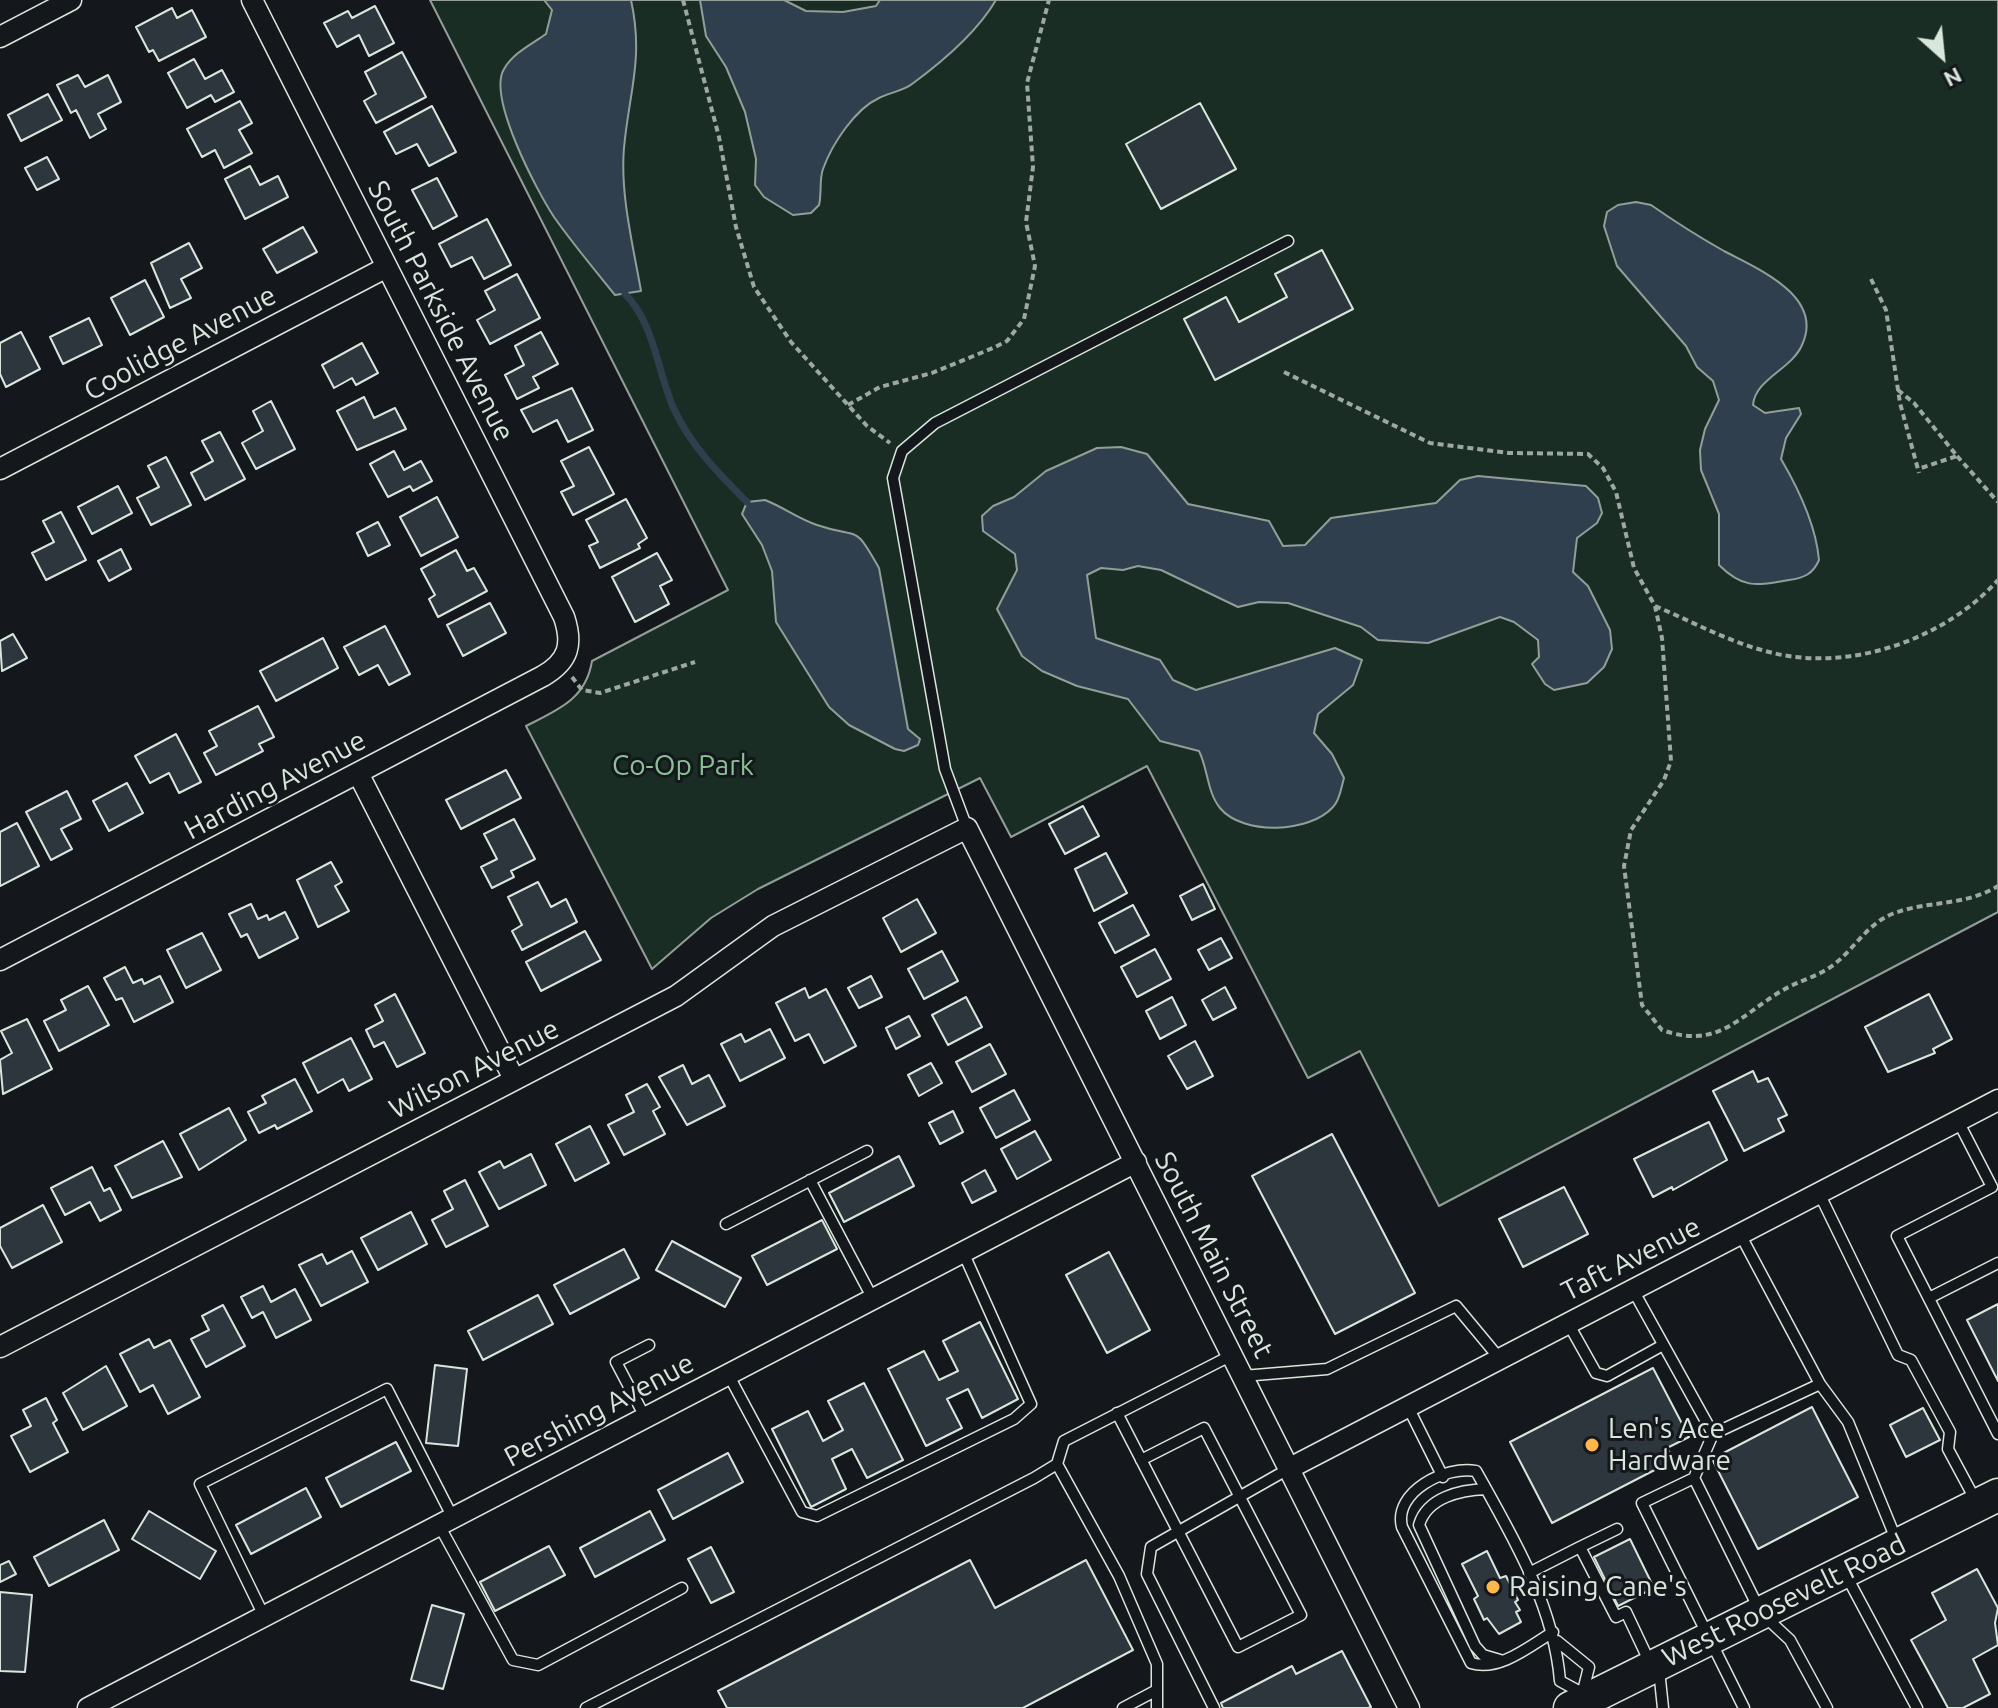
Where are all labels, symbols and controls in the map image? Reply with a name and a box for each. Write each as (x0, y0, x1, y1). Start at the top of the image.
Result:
north arrow (1902, 16, 1982, 96)
text: N (1940, 63, 1966, 93)
street label: South Parkside Avenue (361, 175, 521, 447)
street label: Coolidge Avenue (78, 278, 282, 408)
street label: Harding Avenue (179, 723, 371, 847)
park label: Co-Op Park (612, 749, 754, 783)
street label: Wilson Avenue (384, 1012, 564, 1126)
street label: South Main Street (1148, 1146, 1280, 1364)
street label: Taft Avenue (1556, 1210, 1706, 1308)
street label: Pershing Avenue (498, 1346, 700, 1474)
place label: Len's Ace Hardware (1608, 1412, 1731, 1478)
marker: Len's Ace Hardware (1583, 1436, 1601, 1454)
street label: West Roosevelt Road (1657, 1527, 1911, 1675)
place label: Raising Cane's (1509, 1570, 1687, 1604)
marker: Raising Cane's (1484, 1578, 1502, 1596)

